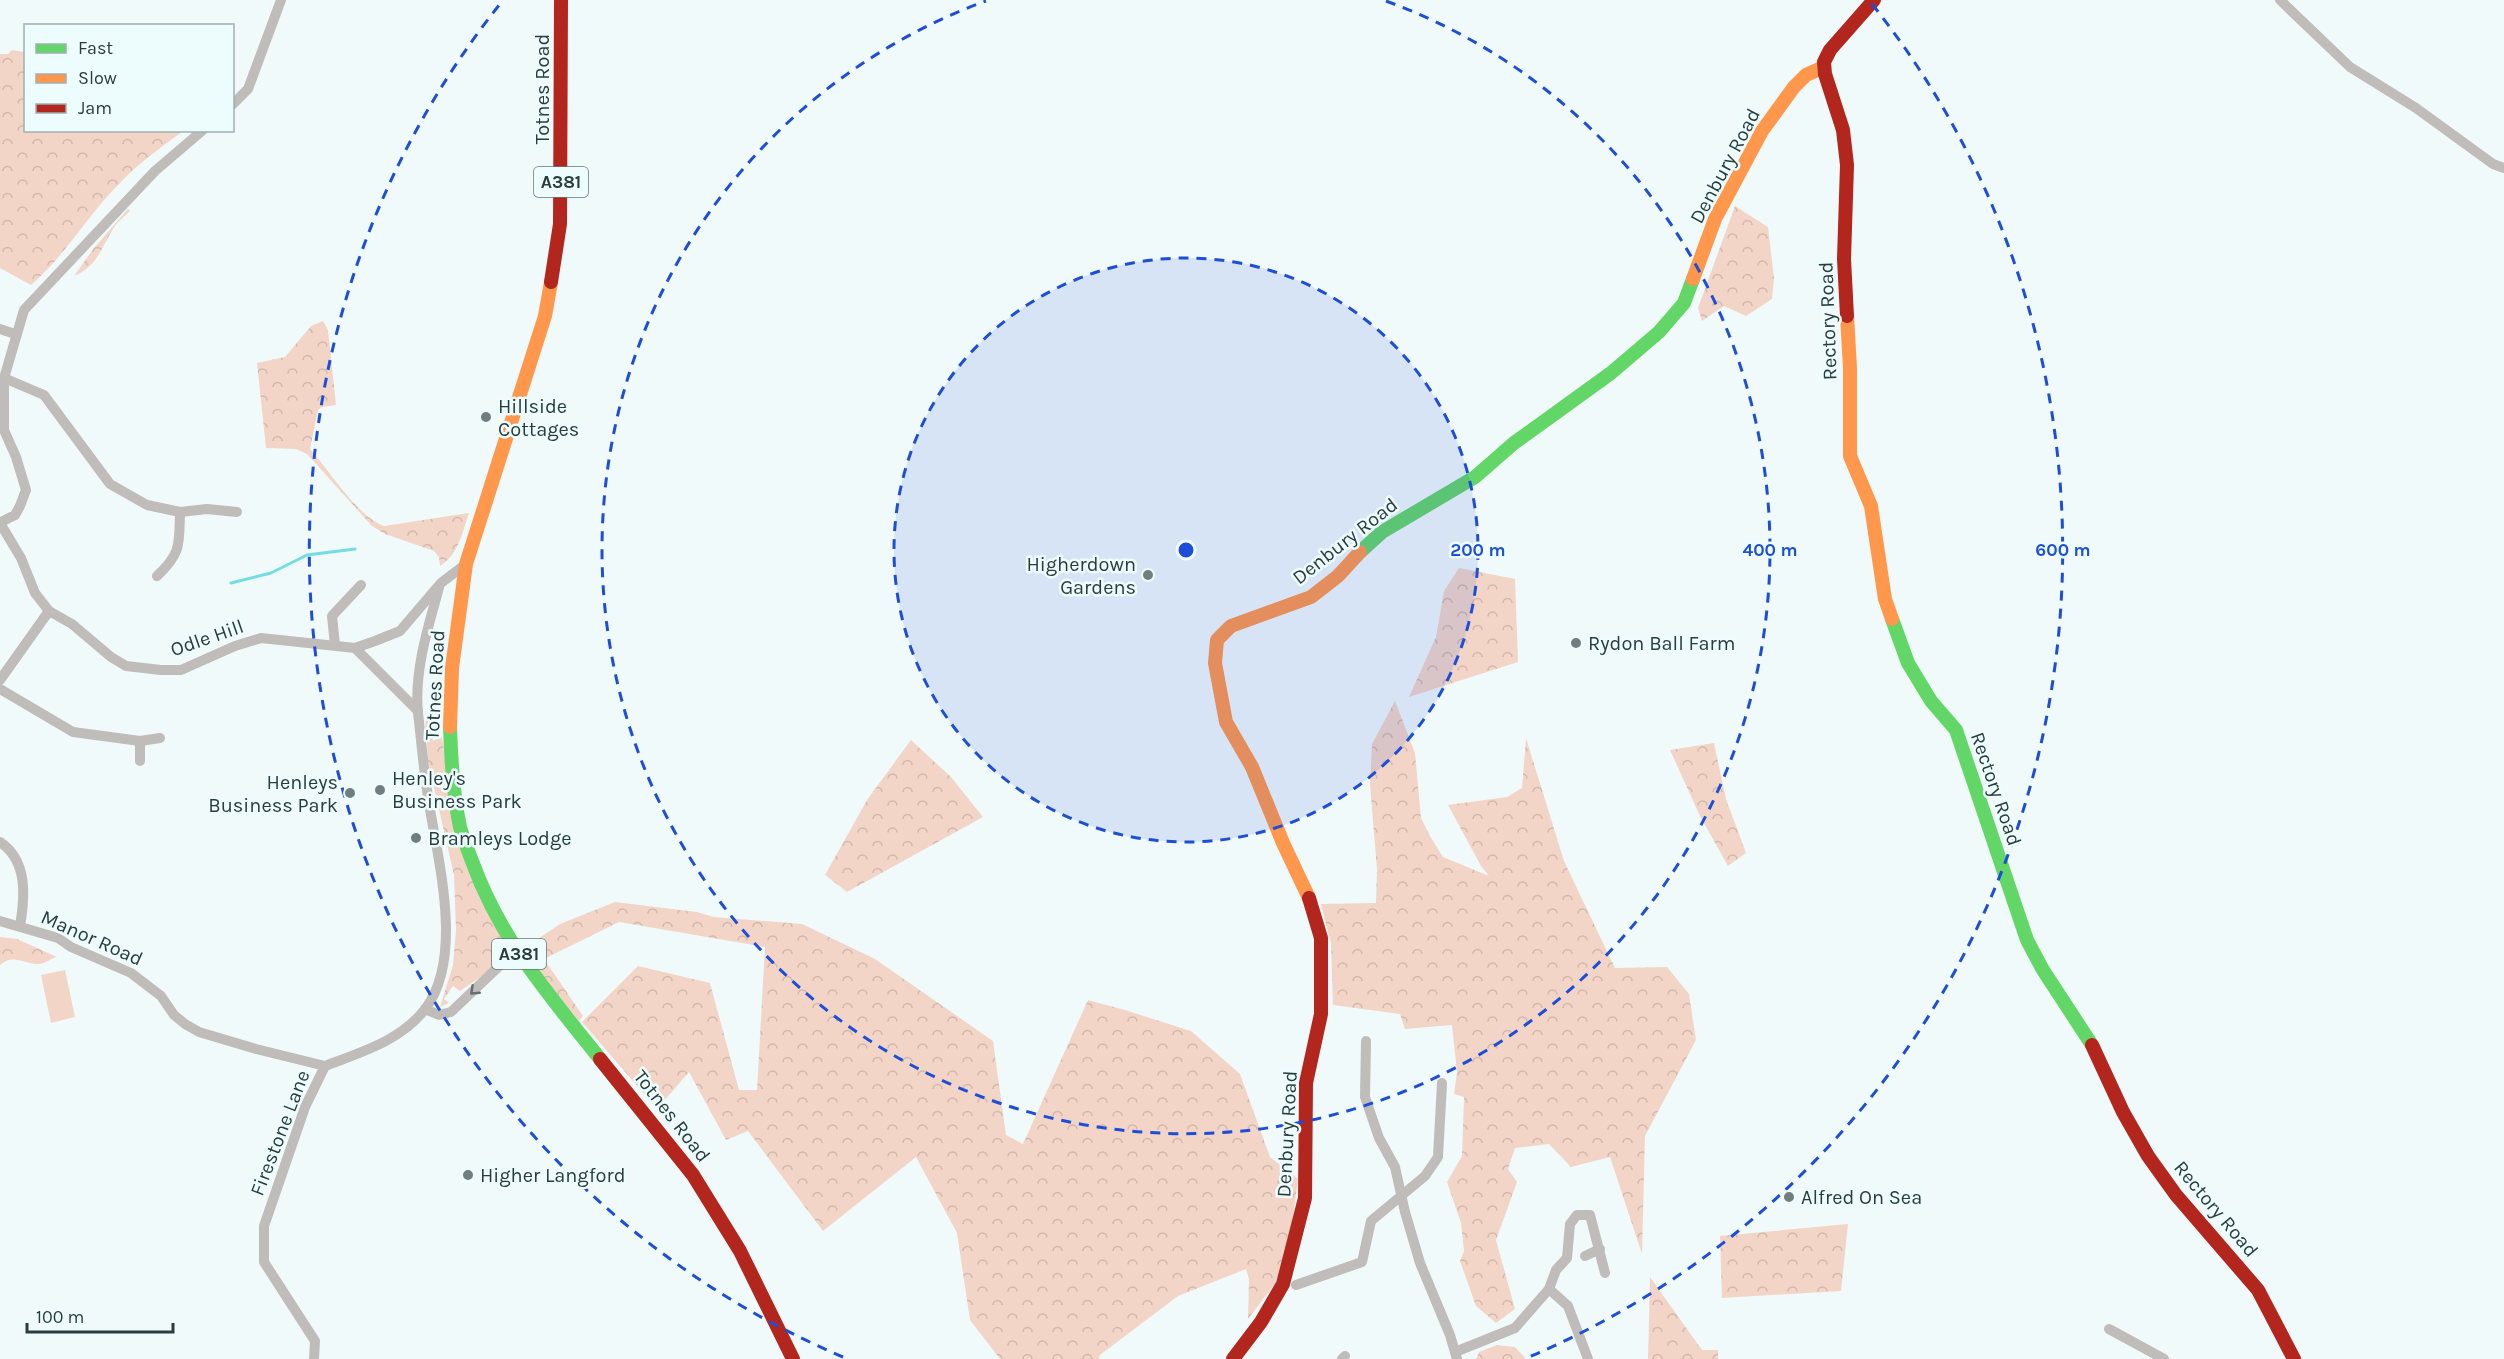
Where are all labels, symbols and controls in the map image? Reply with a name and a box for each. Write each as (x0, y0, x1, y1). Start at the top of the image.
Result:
legend (24, 24, 234, 132)
street label: Totnes Road (531, 34, 554, 144)
text: Fast (78, 37, 113, 59)
text: Slow (78, 67, 117, 89)
text: Jam (78, 97, 112, 119)
street label: Denbury Road (1685, 105, 1765, 227)
road number: A381 (534, 167, 588, 197)
street label: Rectory Road (1814, 261, 1842, 381)
place label: Hillside Cottages (498, 395, 579, 441)
marker: Hillside Cottages (479, 410, 493, 424)
street label: Denbury Road (1288, 493, 1402, 589)
text: 200 m (1450, 539, 1506, 561)
text: 400 m (1742, 539, 1798, 561)
text: 600 m (2035, 539, 2091, 561)
centre of rings (1176, 540, 1196, 560)
place label: Higherdown Gardens (1026, 553, 1136, 599)
marker: Higherdown Gardens (1141, 568, 1155, 582)
street label: Odle Hill (167, 615, 247, 661)
street label: Totnes Road (421, 629, 449, 741)
place label: Rydon Ball Farm (1588, 632, 1736, 655)
marker: Rydon Ball Farm (1569, 636, 1583, 650)
street label: Rectory Road (1966, 729, 2026, 849)
place label: Henley's Business Park (392, 767, 522, 813)
place label: Henleys Business Park (208, 771, 338, 817)
marker: Henley's Business Park (373, 783, 387, 797)
marker: Henleys Business Park (343, 786, 357, 800)
place label: Bramleys Lodge (428, 827, 572, 850)
marker: Bramleys Lodge (409, 831, 423, 845)
street label: Manor Road (38, 905, 146, 971)
road number: A381 (492, 939, 546, 969)
one-way arrow (470, 983, 481, 994)
street label: Totnes Road (629, 1065, 715, 1167)
street label: Firestone Lane (245, 1067, 315, 1199)
street label: Denbury Road (1272, 1070, 1302, 1198)
street label: Rectory Road (2169, 1156, 2263, 1262)
place label: Higher Langford (480, 1164, 626, 1187)
marker: Higher Langford (461, 1168, 475, 1182)
place label: Alfred On Sea (1801, 1186, 1922, 1209)
marker: Alfred On Sea (1782, 1190, 1796, 1204)
scale bar (27, 1296, 172, 1334)
text: 100 m (36, 1306, 84, 1328)

